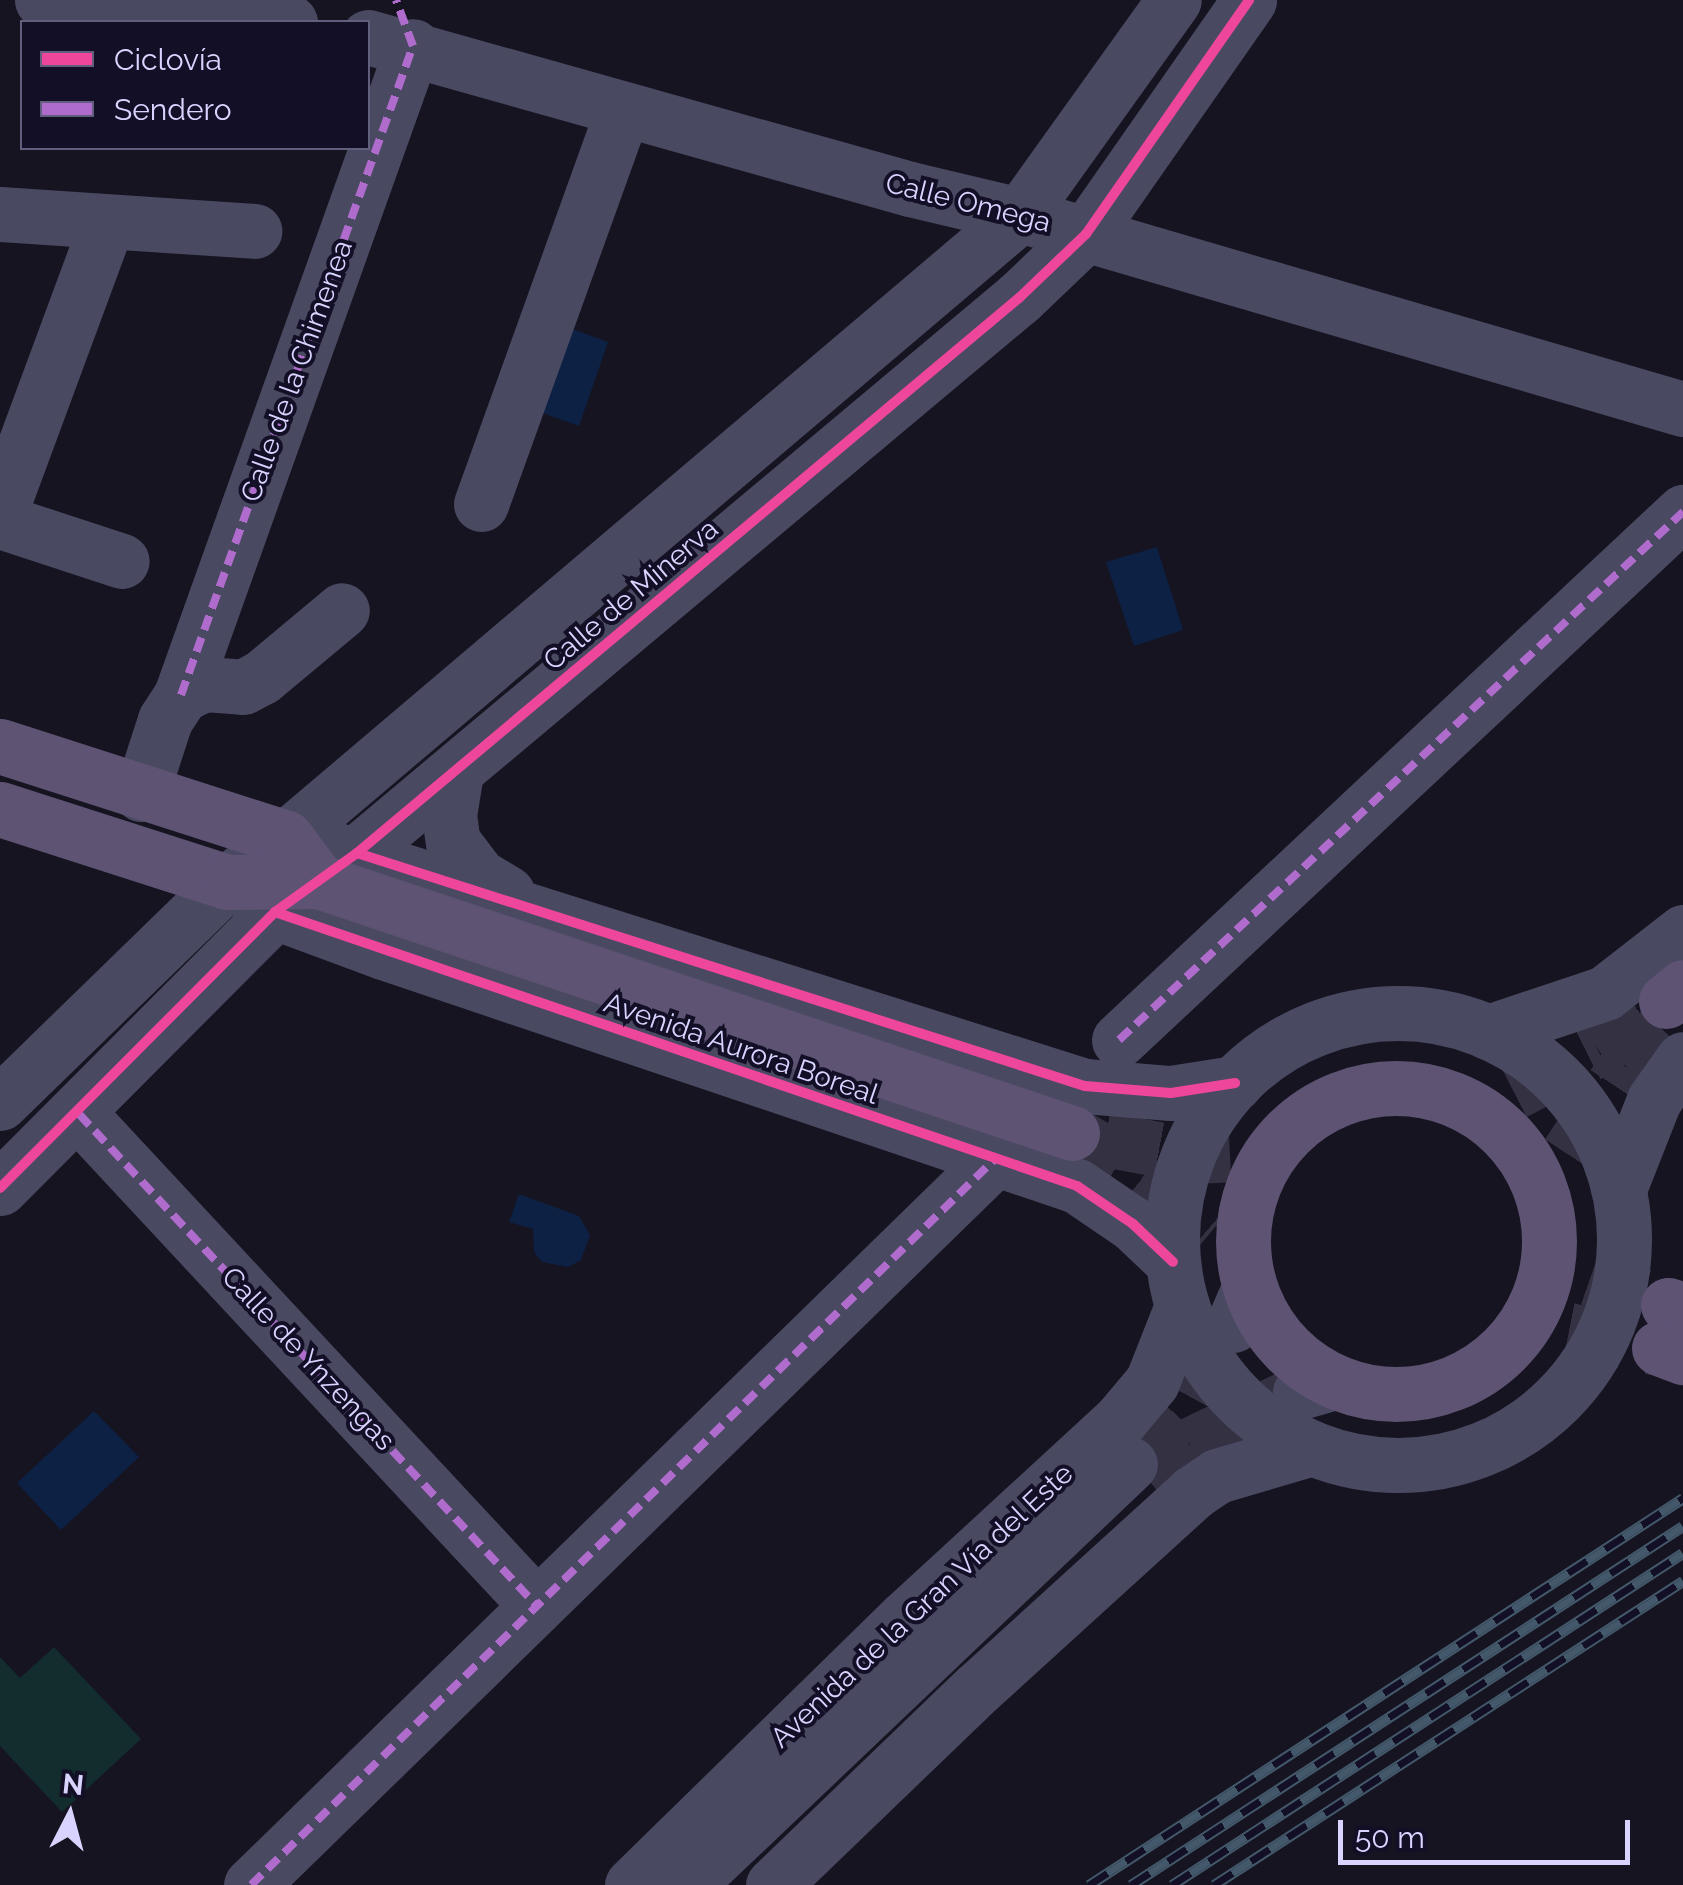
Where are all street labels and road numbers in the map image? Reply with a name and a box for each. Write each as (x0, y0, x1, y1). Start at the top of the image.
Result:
street label: Calle Omega (882, 166, 1054, 240)
street label: Calle de la Chimenea (234, 236, 360, 506)
street label: Calle de Minerva (537, 512, 725, 678)
street label: Avenida Aurora Boreal (599, 986, 883, 1112)
street label: Calle de Ynzengas (214, 1260, 402, 1458)
street label: Avenida de la Gran Vía del Este (763, 1456, 1081, 1756)

